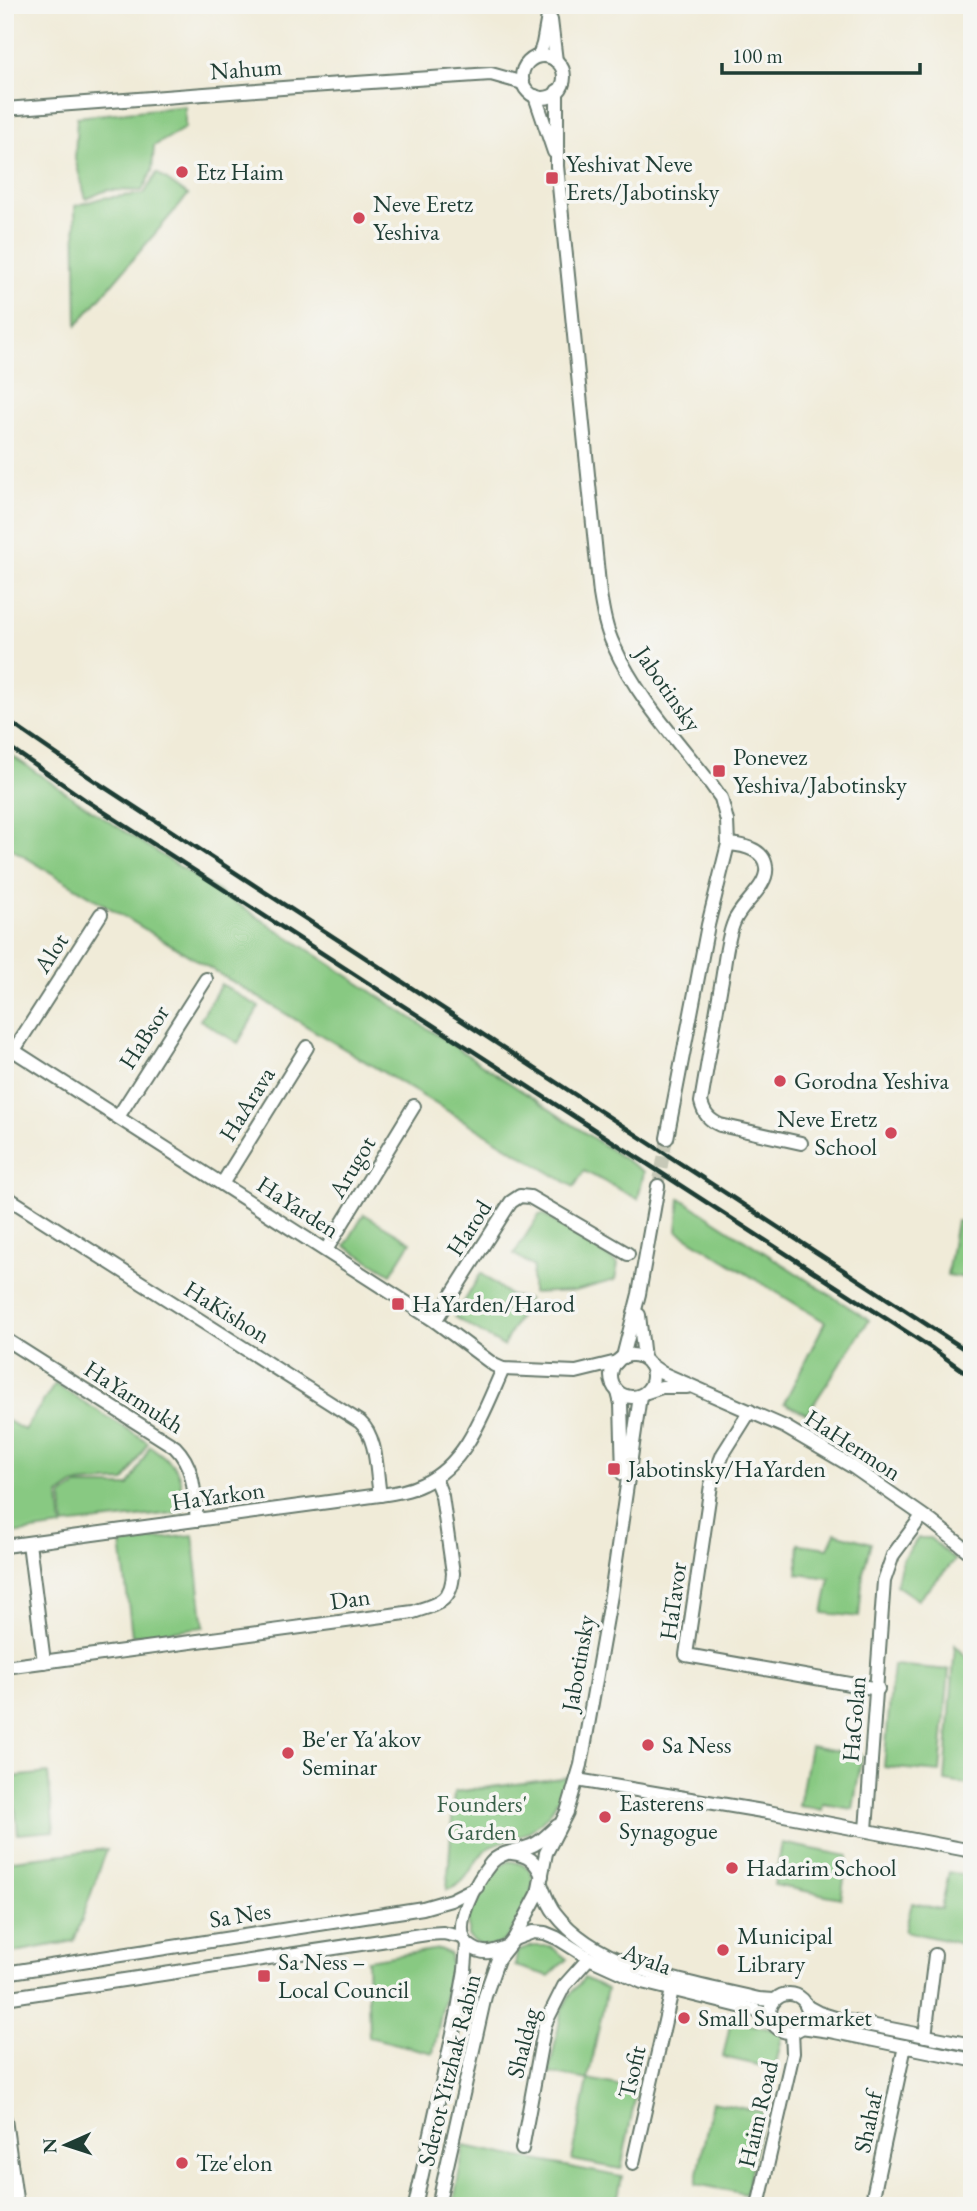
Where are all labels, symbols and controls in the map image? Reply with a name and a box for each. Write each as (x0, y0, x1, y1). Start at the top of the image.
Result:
scale bar (722, 32, 919, 76)
text: 100 m (732, 42, 783, 69)
street label: Nahum (209, 50, 283, 86)
place label: Yeshivat Neve Erets/Jabotinsky (566, 148, 720, 207)
place label: Etz Haim (196, 156, 284, 187)
marker: Etz Haim (174, 164, 190, 180)
marker: Yeshivat Neve Erets/Jabotinsky (544, 170, 560, 186)
place label: Neve Eretz Yeshiva (373, 188, 473, 247)
marker: Neve Eretz Yeshiva (351, 210, 367, 226)
street label: Jabotinsky (627, 638, 709, 738)
place label: Ponevez Yeshiva/Jabotinsky (733, 741, 907, 800)
marker: Ponevez Yeshiva/Jabotinsky (711, 763, 727, 779)
street label: Alot (26, 926, 75, 980)
street label: HaBsor (111, 999, 176, 1075)
street label: HaArava (212, 1060, 282, 1147)
place label: Gorodna Yeshiva (794, 1065, 949, 1096)
marker: Gorodna Yeshiva (772, 1073, 788, 1089)
place label: Neve Eretz School (777, 1103, 877, 1162)
marker: Neve Eretz School (883, 1125, 899, 1141)
street label: Arugot (320, 1130, 382, 1204)
street label: HaYarden (251, 1168, 346, 1245)
street label: Harod (439, 1193, 499, 1262)
street label: HaKishon (178, 1273, 276, 1350)
place label: HaYarden/Harod (412, 1288, 576, 1319)
marker: HaYarden/Harod (390, 1296, 406, 1312)
street label: HaYarmukh (78, 1353, 190, 1440)
street label: HaHermon (799, 1402, 908, 1487)
place label: Jabotinsky/HaYarden (626, 1453, 826, 1484)
marker: Jabotinsky/HaYarden (606, 1461, 622, 1477)
street label: HaYarkon (169, 1474, 267, 1517)
street label: HaTavor (652, 1560, 693, 1642)
street label: Dan (328, 1580, 372, 1617)
street label: Jabotinsky (553, 1612, 601, 1716)
street label: HaGolan (834, 1674, 873, 1763)
place label: Be'er Ya'akov Seminar (302, 1723, 422, 1782)
place label: Sa Ness (662, 1729, 731, 1760)
marker: Sa Ness (640, 1737, 656, 1753)
marker: Be'er Ya'akov Seminar (280, 1745, 296, 1761)
place label: Easterens Synagogue (619, 1787, 718, 1846)
park label: Founders' Garden (437, 1788, 527, 1847)
marker: Easterens Synagogue (597, 1809, 613, 1825)
place label: Hadarim School (746, 1852, 897, 1883)
marker: Hadarim School (724, 1860, 740, 1876)
street label: Sa Nes (207, 1894, 273, 1935)
place label: Municipal Library (737, 1920, 833, 1979)
street label: Ayala (617, 1935, 676, 1982)
marker: Municipal Library (715, 1942, 731, 1958)
place label: Sa Ness – Local Council (278, 1946, 409, 2005)
marker: Sa Ness – Local Council (256, 1968, 272, 1984)
street label: Sderot Yitzhak Rabin (410, 1970, 487, 2169)
place label: Small Supermarket (698, 2002, 872, 2033)
street label: Shaldag (499, 2004, 546, 2081)
marker: Small Supermarket (676, 2010, 692, 2026)
street label: Tsofit (610, 2042, 653, 2101)
street label: Haim Road (730, 2057, 785, 2170)
street label: Shahaf (846, 2085, 890, 2156)
north arrow (32, 2110, 102, 2180)
text: N (37, 2137, 62, 2154)
place label: Tze'elon (196, 2147, 273, 2178)
marker: Tze'elon (174, 2155, 190, 2171)

